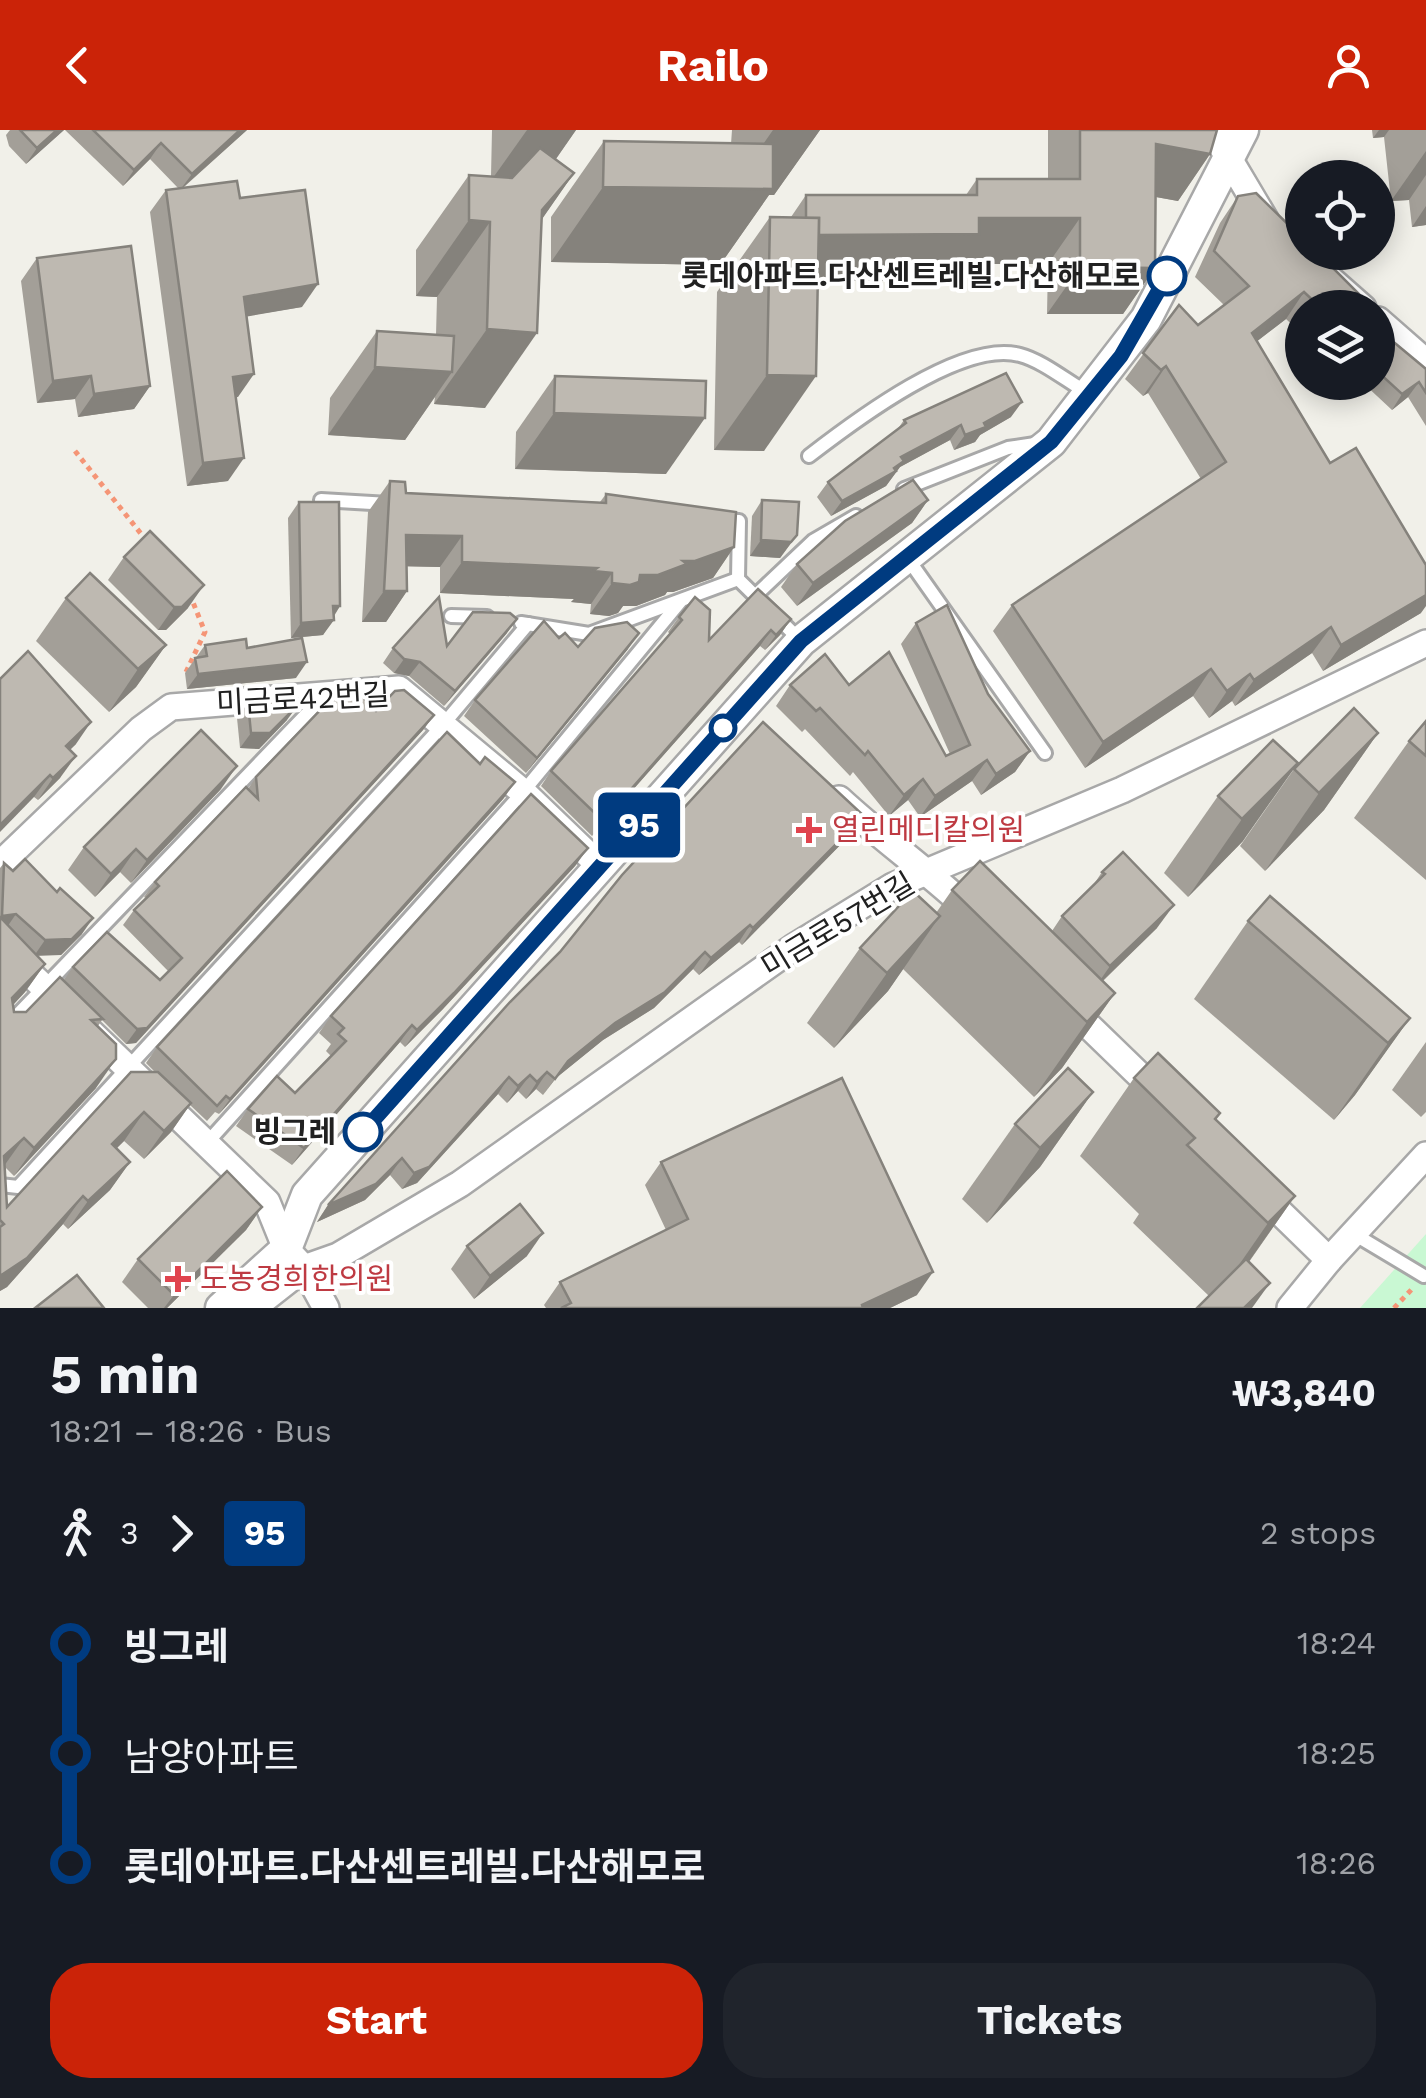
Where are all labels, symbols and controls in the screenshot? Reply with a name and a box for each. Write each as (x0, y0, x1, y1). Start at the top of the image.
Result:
icon: back (50, 38, 105, 93)
icon: person (1321, 38, 1376, 93)
text: Railo (657, 39, 769, 92)
map controls (1285, 160, 1395, 400)
button: locate (1285, 160, 1395, 270)
marker: 롯데아파트.다산센트레빌.다산해모로 (1148, 257, 1186, 295)
place label: 롯데아파트.다산센트레빌.다산해모로 (681, 258, 1140, 293)
button: layers (1285, 290, 1395, 400)
street label: 미금로42번길 (215, 676, 391, 721)
unlabelled marker (710, 715, 736, 741)
line badge: 95 (594, 792, 684, 858)
text: 95 (618, 804, 660, 846)
place label: 열린메디칼의원 (832, 812, 1025, 847)
marker: 열린메디칼의원 (796, 817, 822, 843)
street label: 미금로57번길 (755, 865, 921, 984)
marker: 빙그레 (344, 1113, 382, 1151)
place label: 빙그레 (253, 1114, 336, 1149)
place label: 도농경희한의원 (200, 1261, 393, 1296)
marker: 도농경희한의원 (165, 1266, 191, 1292)
text: 5 min (50, 1342, 200, 1406)
text: ₩3,840 (1232, 1371, 1376, 1415)
text: 18:21 – 18:26 · Bus (50, 1412, 332, 1450)
icon: walk (50, 1506, 105, 1561)
icon: forward (154, 1506, 209, 1561)
text: 95 (244, 1512, 285, 1554)
text: 3 (120, 1514, 139, 1552)
text: 2 stops (1260, 1514, 1376, 1552)
text: 18:24 (1297, 1624, 1376, 1662)
text: 빙그레 (124, 1625, 229, 1669)
text: 18:25 (1297, 1734, 1376, 1772)
text: 남양아파트 (124, 1735, 299, 1779)
text: 18:26 (1296, 1844, 1376, 1882)
text: 롯데아파트.다산센트레빌.다산해모로 (124, 1845, 705, 1889)
button: Start (50, 1963, 703, 2078)
button: Tickets (723, 1963, 1376, 2078)

